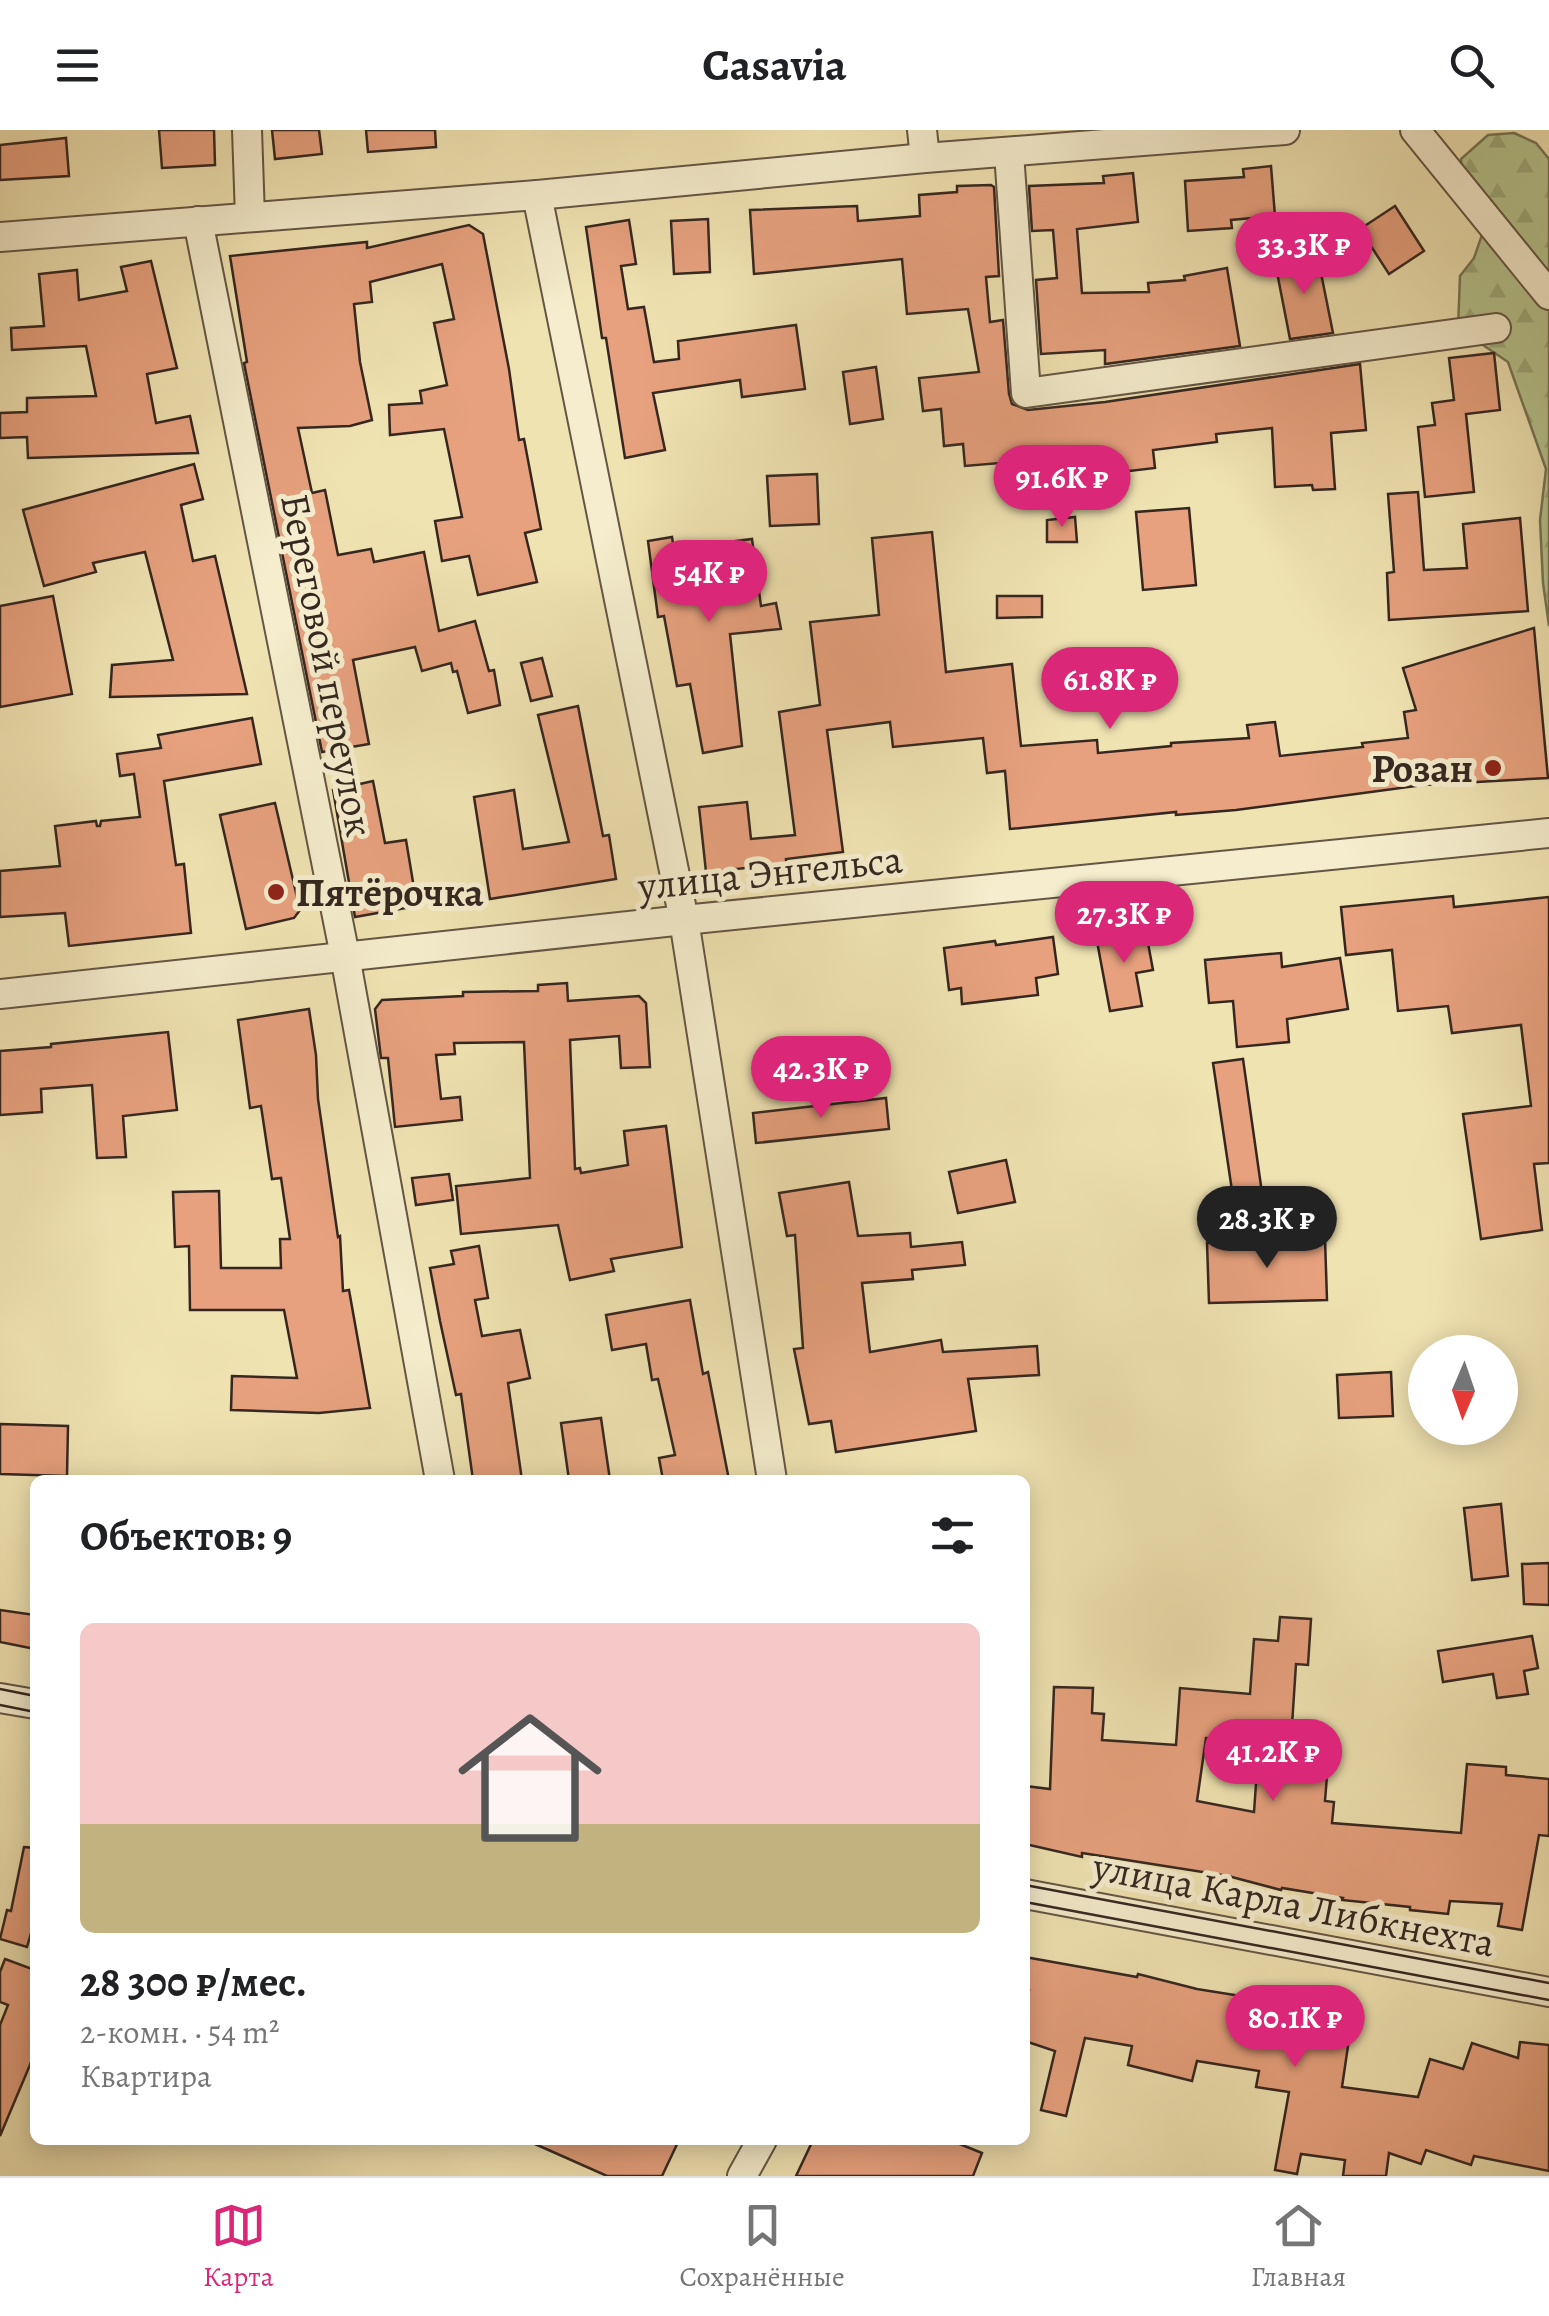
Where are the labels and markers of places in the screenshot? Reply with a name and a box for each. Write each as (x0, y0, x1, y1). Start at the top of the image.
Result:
pin: 33.3K ₽ (1212, 212, 1396, 297)
pin: 91.6K ₽ (970, 445, 1154, 530)
pin: 54K ₽ (639, 540, 779, 625)
pin: 61.8K ₽ (1018, 647, 1202, 732)
place label: Розан (1371, 741, 1473, 796)
marker: Розан (1482, 757, 1504, 779)
place label: Пятёрочка (296, 865, 484, 920)
marker: Пятёрочка (265, 881, 287, 903)
pin: 27.3K ₽ (1032, 881, 1216, 966)
pin: 42.3K ₽ (729, 1036, 913, 1121)
pin: 28.3K ₽ (1175, 1186, 1359, 1271)
pin: 41.2K ₽ (1181, 1719, 1365, 1804)
pin: 80.1K ₽ (1203, 1985, 1387, 2070)

